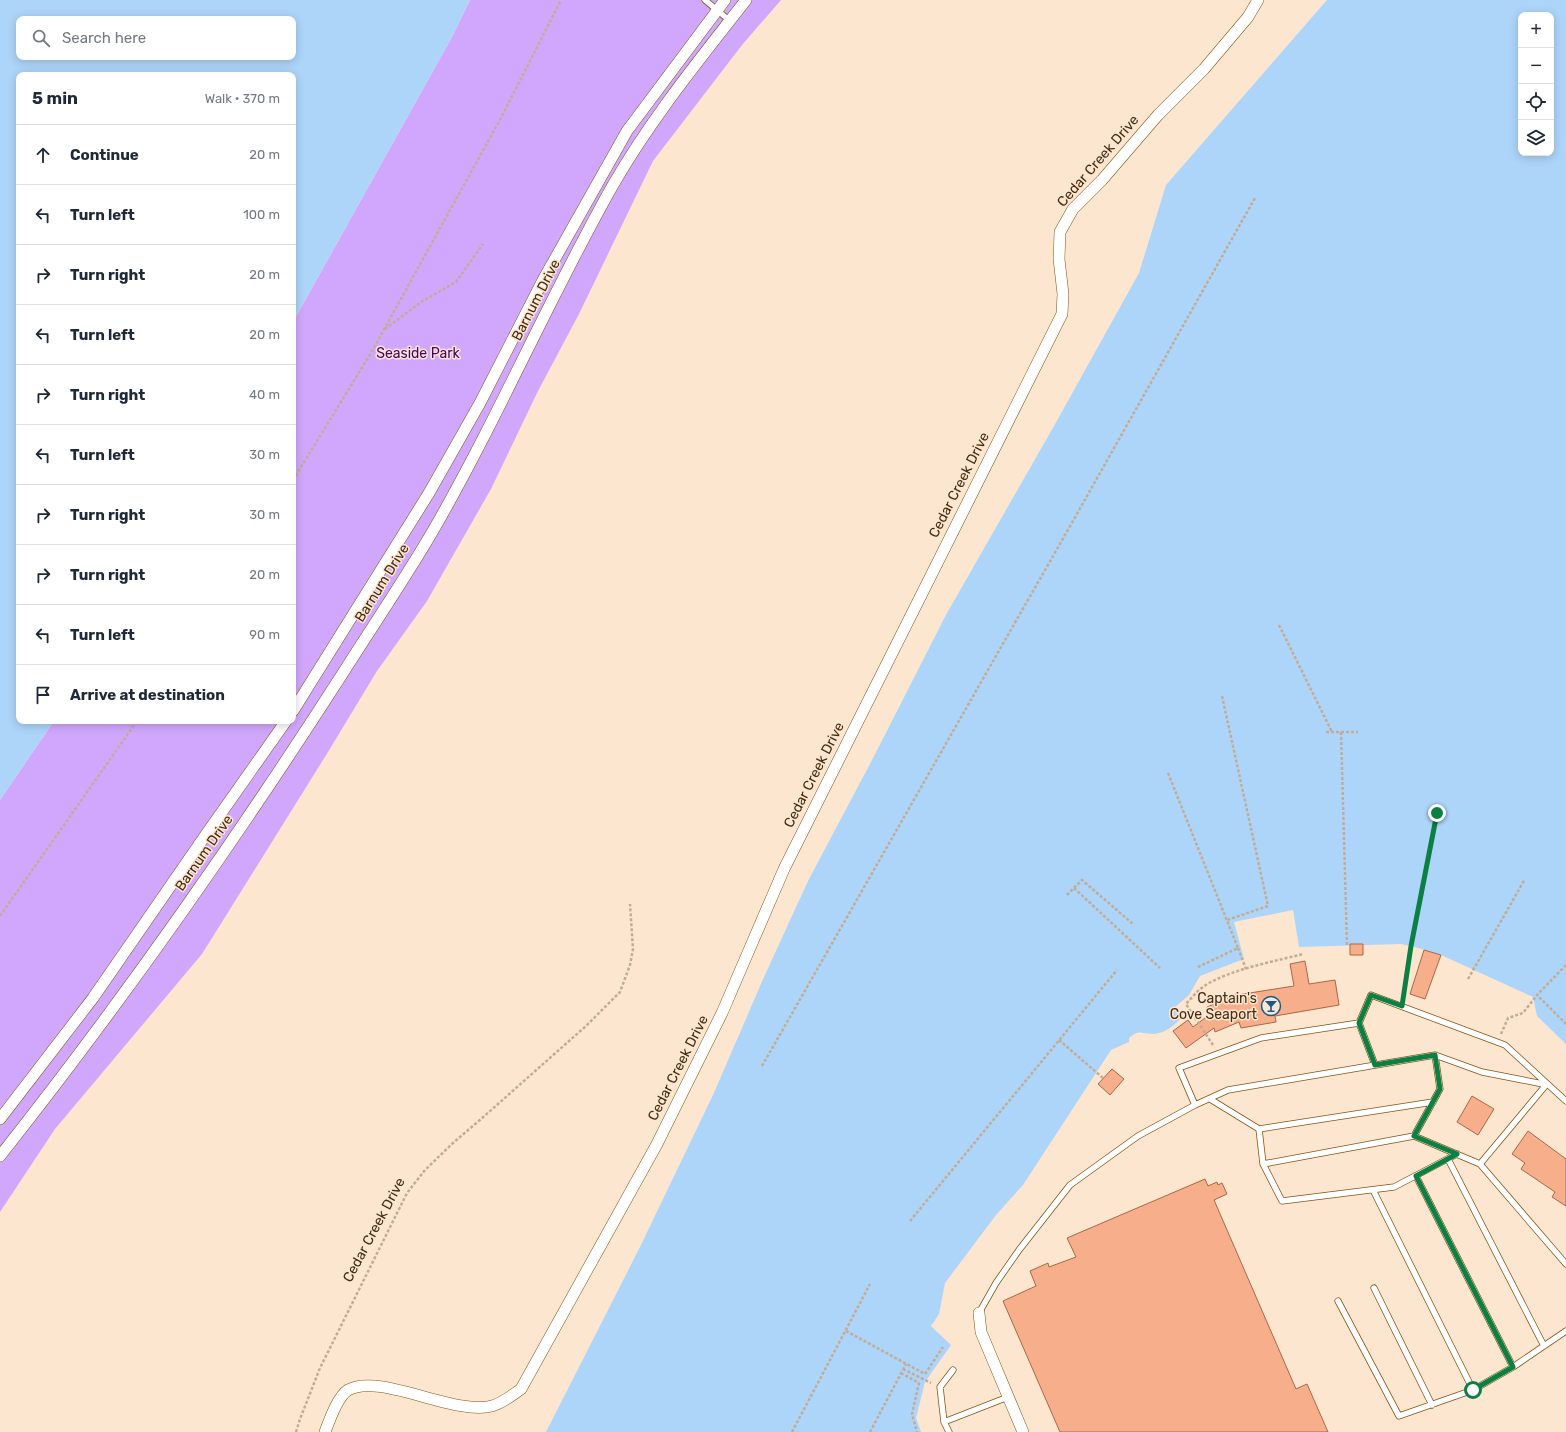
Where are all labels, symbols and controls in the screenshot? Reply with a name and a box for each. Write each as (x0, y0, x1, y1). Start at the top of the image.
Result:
map controls (1518, 12, 1554, 156)
button: + (1518, 12, 1554, 48)
search box (16, 16, 296, 60)
icon: search (30, 27, 52, 49)
text: Search here (62, 29, 146, 47)
button: − (1518, 48, 1554, 84)
button: locate (1518, 84, 1554, 120)
text: 5 min (32, 88, 78, 108)
text: Walk · 370 m (205, 91, 280, 106)
street label: Cedar Creek Drive (1054, 112, 1143, 210)
button: layers (1518, 120, 1554, 156)
icon: ahead (32, 144, 54, 166)
text: Continue (70, 146, 139, 164)
text: 20 m (249, 147, 280, 162)
icon: left (32, 204, 54, 226)
text: Turn left (70, 206, 135, 224)
text: 100 m (243, 207, 280, 222)
street label: Barnum Drive (508, 256, 564, 343)
icon: right (32, 264, 54, 286)
text: Turn right (70, 266, 145, 284)
text: 20 m (249, 267, 280, 282)
icon: left (32, 324, 54, 346)
text: Turn left (70, 326, 135, 344)
text: 20 m (249, 327, 280, 342)
park label: Seaside Park (376, 345, 461, 362)
icon: right (32, 384, 54, 406)
text: Turn right (70, 386, 145, 404)
text: 40 m (249, 387, 280, 402)
street label: Cedar Creek Drive (925, 429, 993, 541)
icon: left (32, 444, 54, 466)
text: Turn left (70, 446, 135, 464)
text: 30 m (249, 447, 280, 462)
icon: right (32, 504, 54, 526)
text: Turn right (70, 506, 145, 524)
text: 30 m (249, 507, 280, 522)
street label: Barnum Drive (351, 541, 413, 625)
icon: right (32, 564, 54, 586)
text: Turn right (70, 566, 145, 584)
text: 20 m (249, 567, 280, 582)
icon: left (32, 624, 54, 646)
text: Turn left (70, 626, 135, 644)
text: 90 m (249, 627, 280, 642)
icon: arrive (32, 684, 54, 706)
text: Arrive at destination (70, 686, 225, 704)
street label: Cedar Creek Drive (780, 719, 848, 831)
route end (1428, 804, 1446, 822)
street label: Barnum Drive (172, 812, 237, 894)
place label: Captain's Cove Seaport (1170, 990, 1258, 1023)
bar icon: Captain's Cove Seaport (1260, 995, 1282, 1017)
street label: Cedar Creek Drive (644, 1012, 712, 1124)
street label: Cedar Creek Drive (339, 1175, 409, 1285)
route start (1464, 1381, 1482, 1399)

